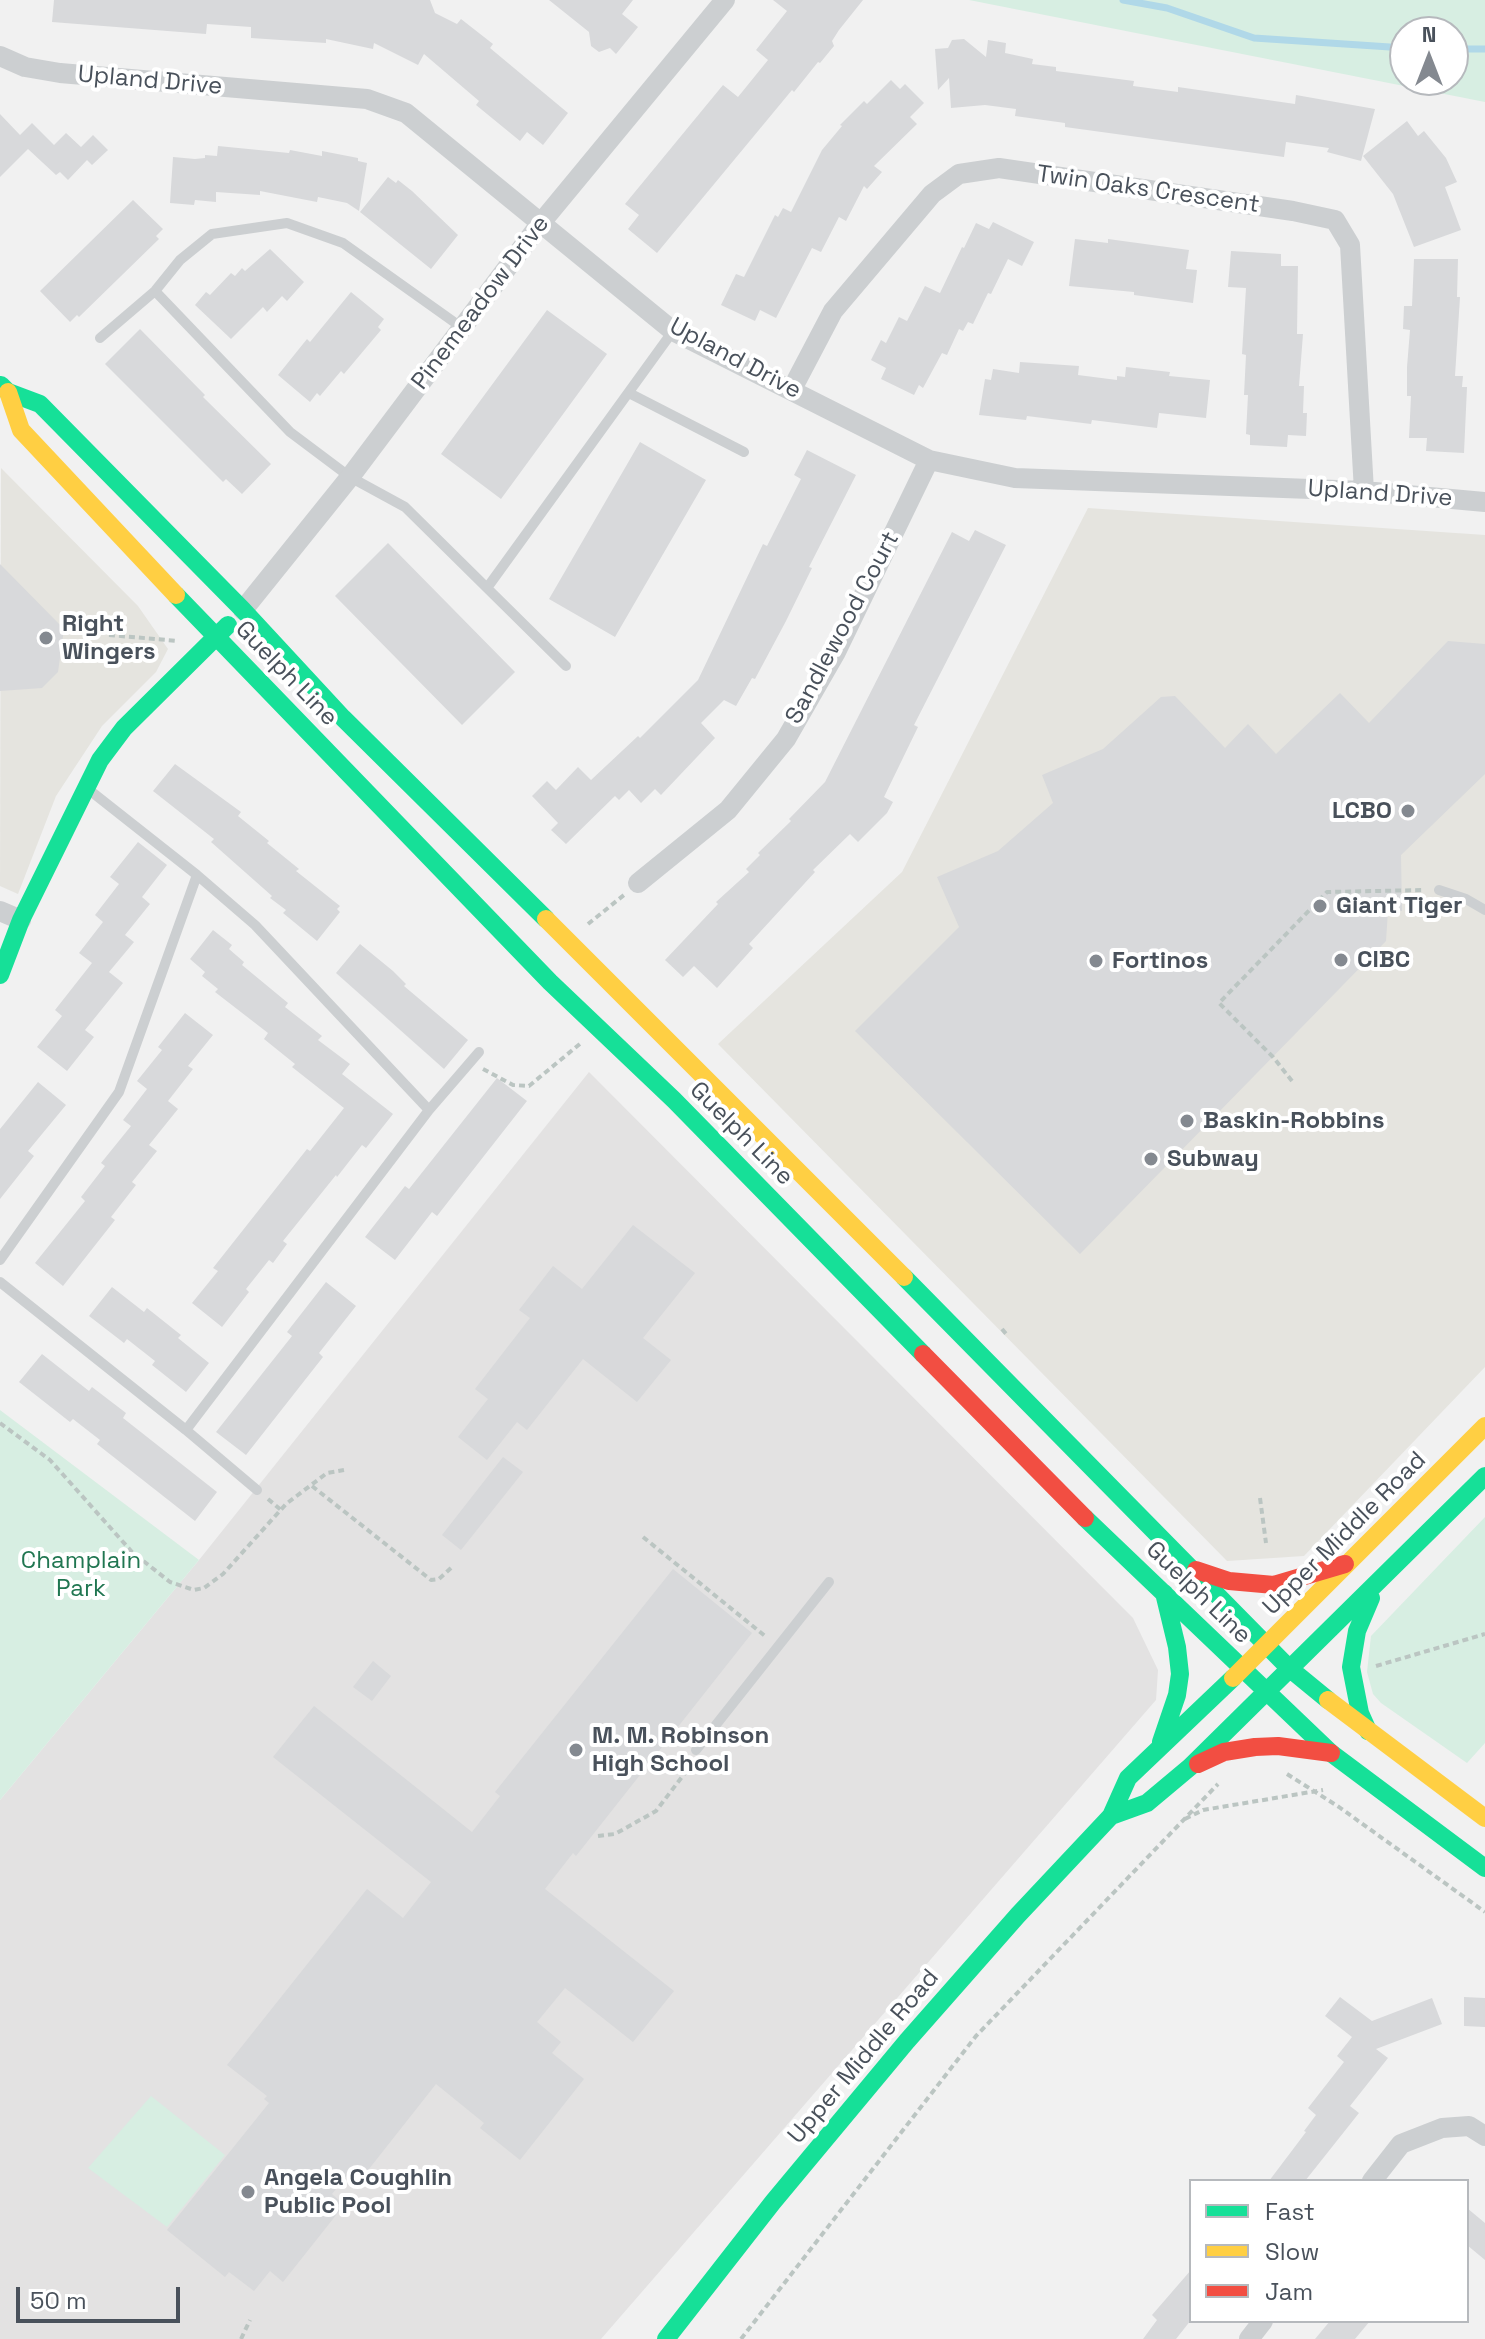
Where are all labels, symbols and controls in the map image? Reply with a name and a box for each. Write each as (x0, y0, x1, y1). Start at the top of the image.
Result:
north arrow (1389, 16, 1469, 96)
text: N (1422, 20, 1436, 48)
street label: Upland Drive (77, 60, 223, 102)
street label: Twin Oaks Crescent (1035, 160, 1261, 220)
street label: Pinemeadow Drive (406, 210, 556, 396)
street label: Upland Drive (664, 312, 806, 406)
street label: Upland Drive (1307, 475, 1453, 513)
street label: Sandlewood Court (780, 527, 906, 729)
place label: Right Wingers (62, 610, 156, 666)
street label: Guelph Line (229, 615, 343, 733)
marker: Right Wingers (37, 629, 55, 647)
place label: LCBO (1332, 797, 1392, 825)
marker: LCBO (1399, 802, 1417, 820)
place label: Giant Tiger (1336, 892, 1463, 920)
marker: Giant Tiger (1311, 897, 1329, 915)
place label: CIBC (1357, 946, 1410, 974)
place label: Fortinos (1112, 947, 1208, 975)
marker: CIBC (1332, 951, 1350, 969)
marker: Fortinos (1087, 952, 1105, 970)
street label: Guelph Line (683, 1076, 799, 1192)
place label: Baskin-Robbins (1203, 1107, 1385, 1135)
marker: Baskin-Robbins (1178, 1112, 1196, 1130)
place label: Subway (1167, 1145, 1259, 1173)
marker: Subway (1142, 1150, 1160, 1168)
street label: Upper Middle Road (1257, 1446, 1433, 1622)
street label: Guelph Line (1139, 1536, 1257, 1650)
park label: Champlain Park (21, 1547, 141, 1603)
place label: M. M. Robinson High School (592, 1722, 769, 1778)
marker: M. M. Robinson High School (567, 1741, 585, 1759)
street label: Upper Middle Road (783, 1964, 945, 2150)
place label: Angela Coughlin Public Pool (264, 2164, 452, 2220)
legend (1189, 2179, 1469, 2323)
marker: Angela Coughlin Public Pool (239, 2183, 257, 2201)
text: Fast (1265, 2196, 1315, 2227)
text: Slow (1265, 2236, 1319, 2267)
scale bar (20, 2271, 184, 2321)
text: Jam (1265, 2276, 1313, 2307)
text: 50 m (30, 2285, 87, 2316)

